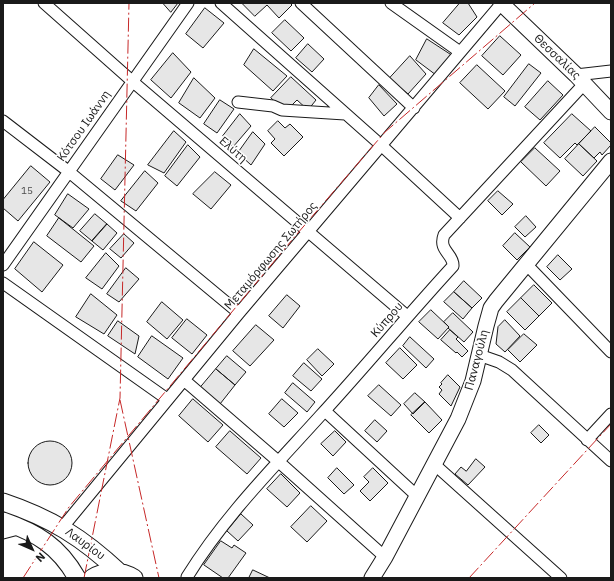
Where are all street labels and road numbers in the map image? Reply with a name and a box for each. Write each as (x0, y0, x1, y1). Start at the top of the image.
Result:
street label: Θεσσαλίας (531, 31, 583, 83)
street label: Κότσου Ιωάννη (54, 88, 114, 164)
street label: Ελύτη (216, 134, 250, 166)
street label: Μεταμόρφωσης Σωτήρος (222, 199, 320, 313)
street label: Κύπρου (368, 299, 406, 341)
street label: Παναγούλη (462, 328, 492, 392)
street label: Λαυρίου (62, 525, 108, 563)

